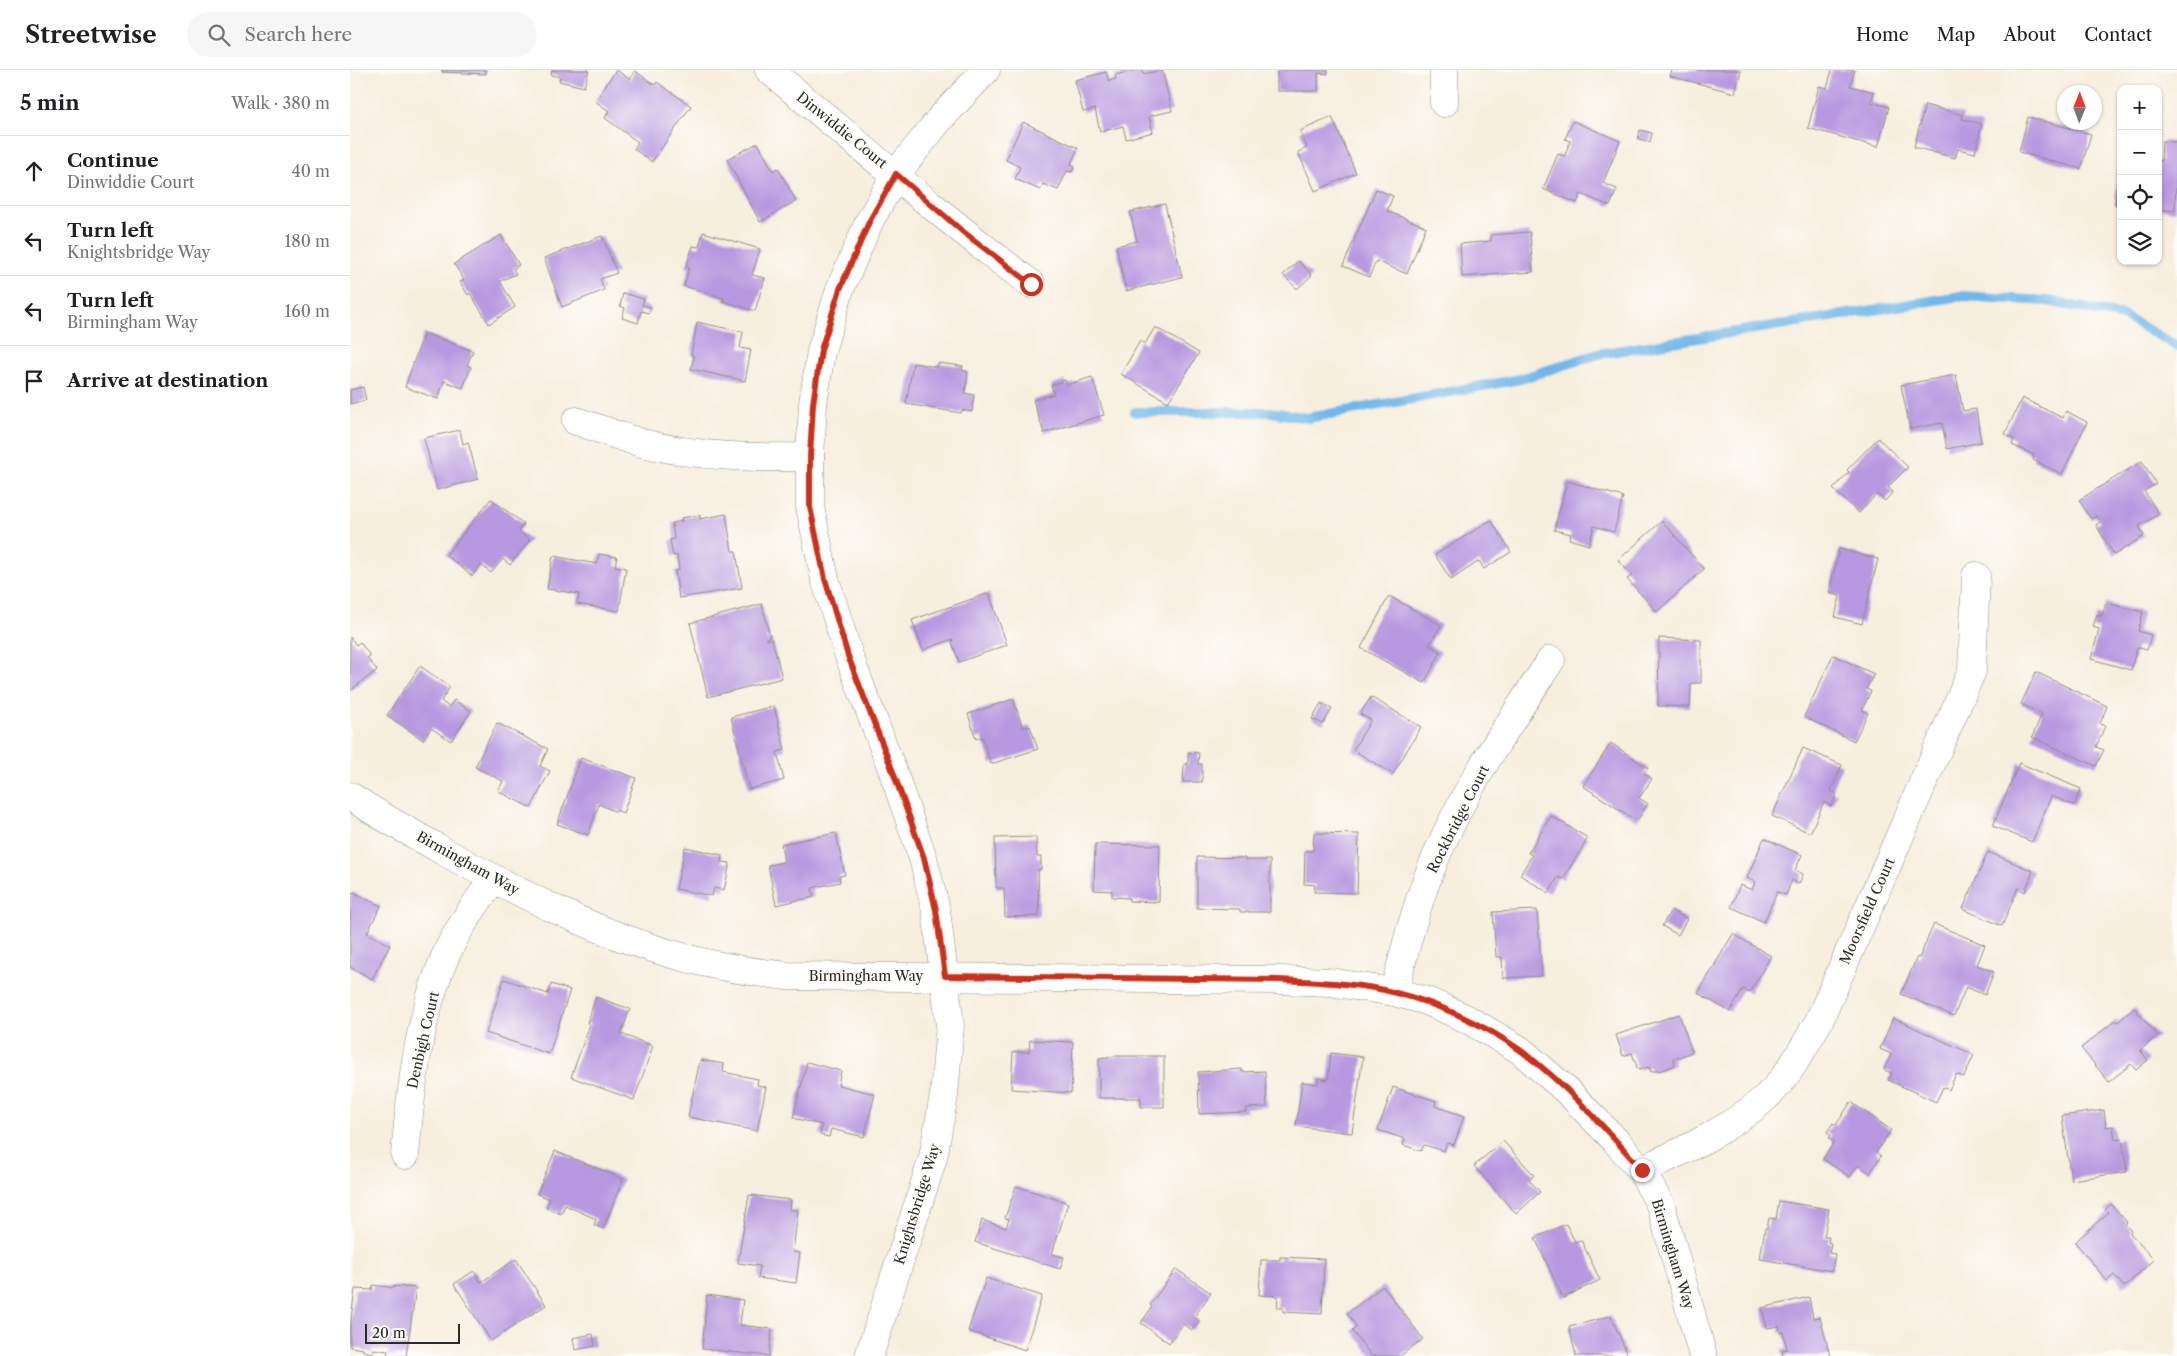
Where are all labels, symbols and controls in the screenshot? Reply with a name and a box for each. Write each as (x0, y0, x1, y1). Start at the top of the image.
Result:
search box (187, 12, 537, 57)
text: Streetwise (25, 20, 157, 49)
icon: search (205, 21, 233, 49)
text: Search here (245, 23, 352, 46)
text: Home (1856, 24, 1909, 46)
text: Map (1937, 24, 1975, 46)
text: About (2003, 24, 2056, 46)
text: Contact (2084, 24, 2152, 46)
north arrow (2057, 85, 2102, 130)
map controls (2117, 85, 2162, 265)
button: + (2117, 85, 2162, 130)
street label: Dinwiddie Court (793, 88, 891, 172)
text: 5 min (20, 90, 80, 115)
text: Walk · 380 m (231, 93, 330, 113)
button: − (2117, 130, 2162, 175)
text: Continue (67, 149, 159, 172)
icon: ahead (20, 157, 48, 185)
text: 40 m (291, 161, 330, 181)
text: Dinwiddie Court (67, 172, 195, 192)
button: locate (2117, 175, 2162, 220)
text: Turn left (67, 219, 154, 242)
button: layers (2117, 220, 2162, 265)
icon: left (20, 227, 48, 255)
text: 180 m (284, 231, 330, 251)
text: Knightsbridge Way (67, 242, 210, 262)
route start (1020, 273, 1043, 296)
text: Turn left (67, 289, 154, 312)
icon: left (20, 297, 48, 325)
text: 160 m (285, 301, 330, 321)
text: Birmingham Way (67, 312, 198, 332)
icon: arrive (20, 367, 48, 395)
text: Arrive at destination (67, 369, 268, 392)
street label: Rockbridge Court (1423, 762, 1493, 876)
street label: Birmingham Way (414, 827, 523, 899)
street label: Moorsfield Court (1835, 855, 1899, 967)
street label: Birmingham Way (809, 967, 924, 985)
street label: Denbigh Court (403, 990, 443, 1090)
street label: Knightsbridge Way (890, 1141, 944, 1267)
route end (1631, 1159, 1654, 1182)
street label: Birmingham Way (1648, 1197, 1698, 1312)
scale bar (365, 1321, 460, 1344)
text: 20 m (372, 1324, 406, 1342)

